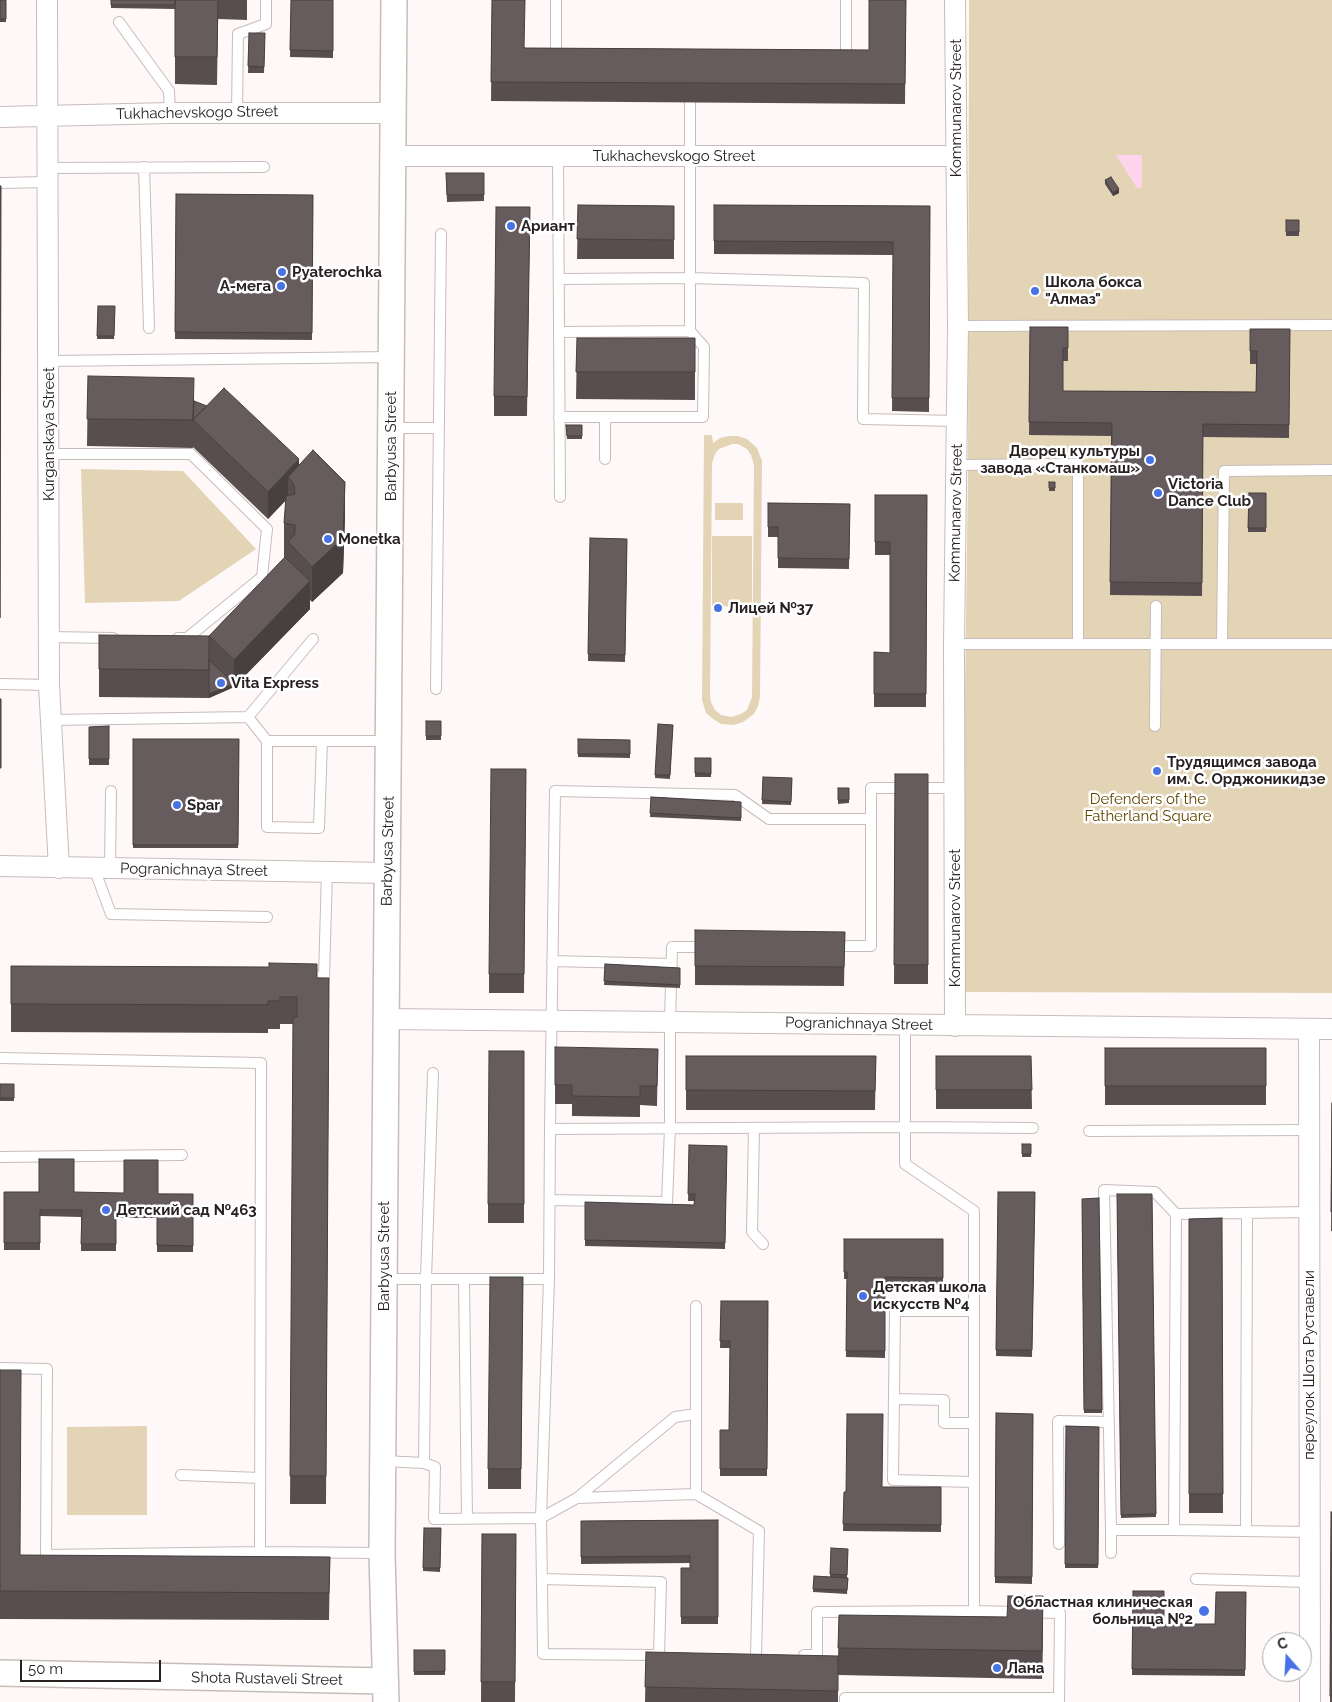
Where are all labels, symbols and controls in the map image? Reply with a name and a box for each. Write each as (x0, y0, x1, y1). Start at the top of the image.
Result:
street label: Kommunarov Street (947, 39, 965, 177)
street label: Tukhachevskogo Street (116, 103, 278, 123)
street label: Tukhachevskogo Street (593, 147, 755, 165)
place label: Ариант (521, 217, 575, 235)
marker: Ариант (505, 220, 517, 232)
place label: Pyaterochka (292, 263, 382, 281)
marker: Pyaterochka (276, 266, 288, 278)
place label: Школа бокса "Алмаз" (1045, 273, 1142, 308)
place label: А-мега (220, 277, 271, 295)
marker: А-мега (275, 280, 287, 292)
marker: Школа бокса "Алмаз" (1029, 285, 1041, 297)
street label: Kurganskaya Street (40, 367, 58, 501)
street label: Barbyusa Street (382, 391, 400, 501)
place label: Дворец культуры завода «Станкомаш» (980, 442, 1140, 477)
street label: Kommunarov Street (946, 444, 966, 582)
marker: Дворец культуры завода «Станкомаш» (1144, 454, 1156, 466)
place label: Victoria Dance Club (1168, 475, 1251, 510)
marker: Victoria Dance Club (1152, 487, 1164, 499)
place label: Monetka (338, 530, 401, 548)
marker: Monetka (322, 533, 334, 545)
place label: Лицей №37 (728, 599, 813, 617)
marker: Лицей №37 (712, 602, 724, 614)
place label: Vita Express (231, 674, 319, 692)
marker: Vita Express (215, 677, 227, 689)
place label: Трудящимся завода им. С. Орджоникидзе (1167, 753, 1325, 788)
marker: Трудящимся завода им. С. Орджоникидзе (1151, 765, 1163, 777)
park label: Defenders of the Fatherland Square (1084, 790, 1212, 825)
place label: Spar (187, 796, 220, 814)
street label: Barbyusa Street (378, 796, 398, 906)
marker: Spar (171, 799, 183, 811)
street label: Kommunarov Street (946, 849, 964, 987)
street label: Pogranichnaya Street (120, 860, 268, 880)
street label: Pogranichnaya Street (785, 1014, 933, 1034)
place label: Детский сад №463 (116, 1201, 257, 1219)
street label: Barbyusa Street (375, 1201, 393, 1311)
marker: Детский сад №463 (100, 1204, 112, 1216)
street label: переулок Шота Руставели (1300, 1270, 1318, 1460)
place label: Детская школа искусств №4 (873, 1278, 986, 1313)
marker: Детская школа искусств №4 (857, 1290, 869, 1302)
place label: Областная клиническая больница №2 (1013, 1593, 1193, 1628)
marker: Областная клиническая больница №2 (1197, 1604, 1211, 1618)
north arrow (1262, 1632, 1312, 1682)
text: С (1275, 1635, 1290, 1653)
scale bar (22, 1650, 164, 1682)
place label: Лана (1007, 1659, 1044, 1677)
text: 50 m (28, 1660, 63, 1678)
marker: Лана (991, 1662, 1003, 1674)
street label: Shota Rustaveli Street (191, 1669, 343, 1689)

